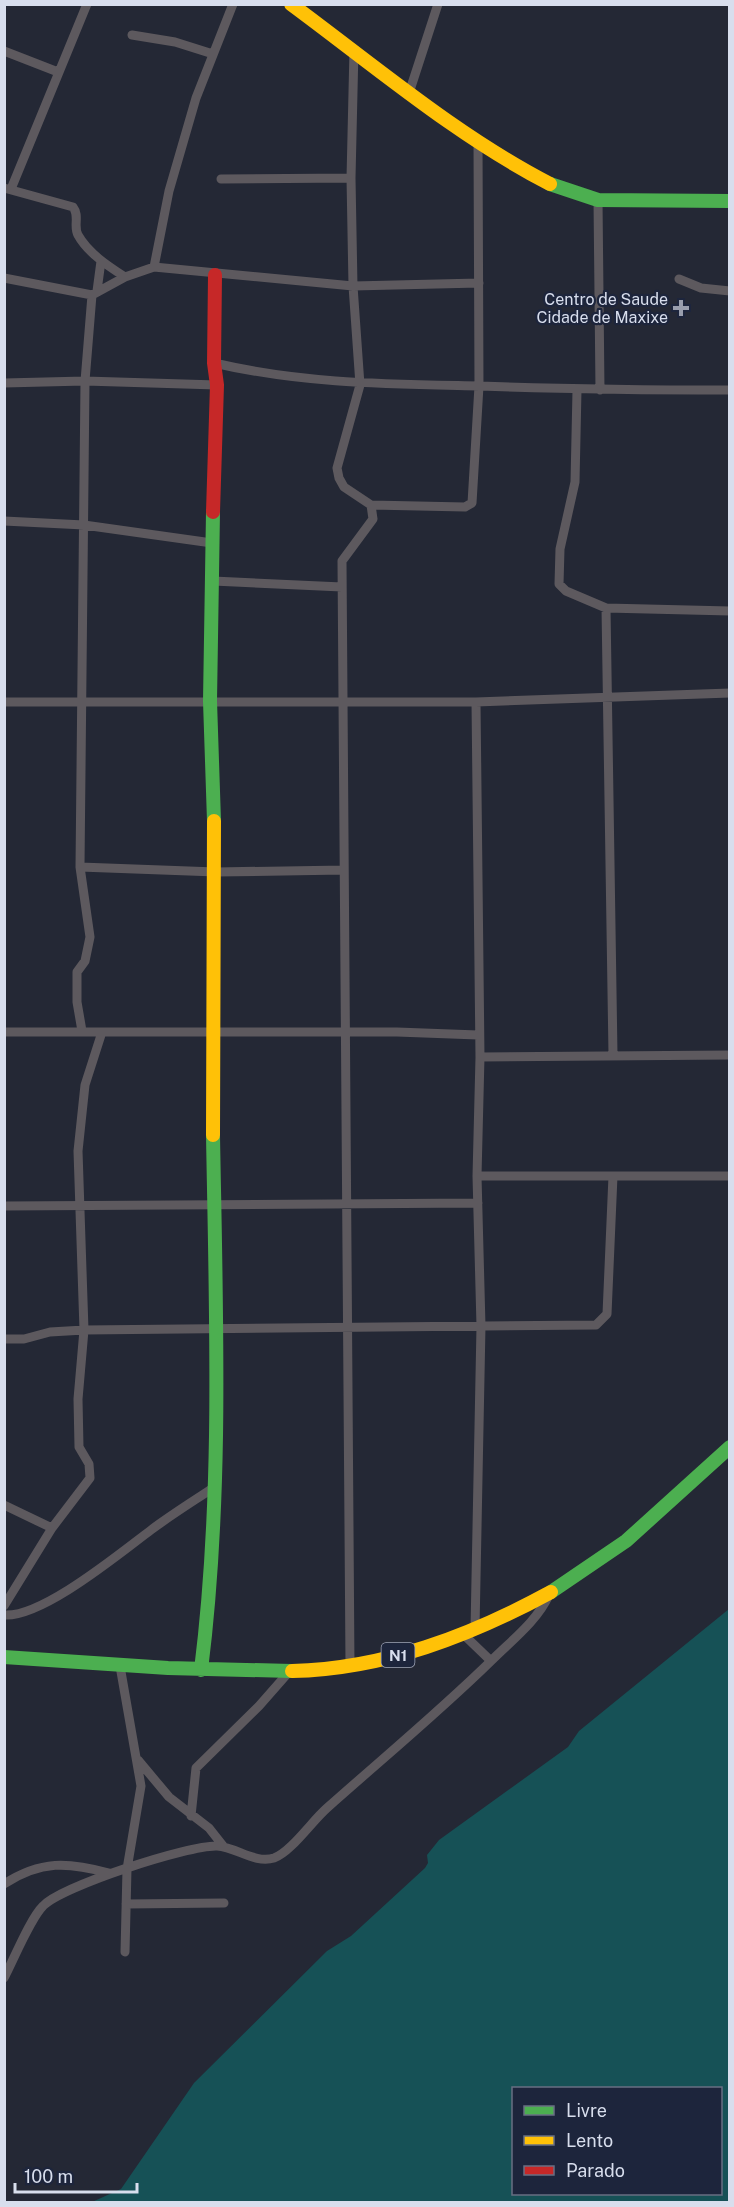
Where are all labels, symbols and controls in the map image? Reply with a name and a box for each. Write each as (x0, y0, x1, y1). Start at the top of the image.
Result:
place label: Centro de Saude Cidade de Maxixe (536, 290, 668, 327)
marker: Centro de Saude Cidade de Maxixe (672, 299, 690, 317)
road number: N1 (382, 1643, 414, 1667)
legend (512, 2087, 722, 2195)
text: Livre (566, 2100, 607, 2121)
text: Lento (566, 2130, 613, 2151)
scale bar (15, 2156, 136, 2194)
text: Parado (566, 2160, 625, 2181)
text: 100 m (24, 2166, 73, 2187)

